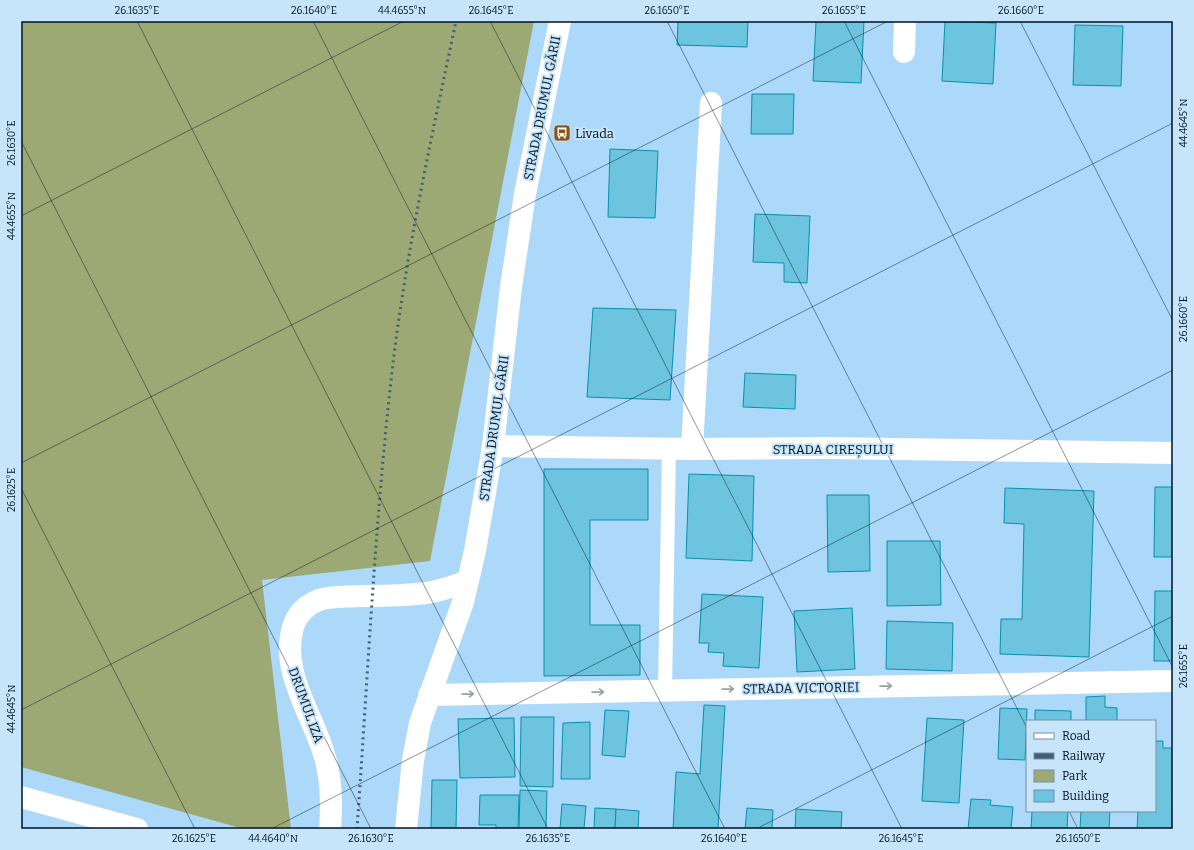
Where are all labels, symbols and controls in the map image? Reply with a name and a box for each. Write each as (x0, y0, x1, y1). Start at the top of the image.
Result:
text: 26.1635°E (115, 5, 159, 17)
text: 26.1640°E (291, 5, 337, 17)
text: 44.4655°N (378, 5, 426, 17)
text: 26.1645°E (469, 5, 513, 17)
text: 26.1650°E (644, 5, 690, 17)
text: 26.1655°E (822, 5, 866, 17)
text: 26.1660°E (998, 5, 1044, 17)
street label: STRADA DRUMUL GĂRII (521, 34, 563, 182)
text: 44.4645°N (1178, 99, 1190, 147)
text: 26.1630°E (6, 120, 18, 166)
bus stop icon: Livada (552, 123, 572, 143)
place label: Livada (575, 126, 614, 141)
text: 44.4655°N (6, 192, 18, 240)
text: 26.1660°E (1178, 296, 1190, 342)
street label: STRADA DRUMUL GĂRII (476, 354, 512, 502)
street label: STRADA CIREȘULUI (773, 442, 893, 458)
text: 26.1625°E (6, 468, 18, 512)
text: 26.1655°E (1178, 644, 1190, 688)
street label: DRUMUL IZA (285, 665, 327, 746)
street label: STRADA VICTORIEI (743, 679, 859, 697)
one-way arrow (879, 682, 892, 690)
text: 44.4645°N (6, 685, 18, 733)
one-way arrow (721, 686, 734, 693)
one-way arrow (591, 688, 604, 696)
one-way arrow (461, 690, 474, 698)
legend (1026, 720, 1156, 812)
text: Road (1062, 729, 1090, 743)
text: Railway (1062, 749, 1106, 763)
text: Park (1062, 769, 1088, 783)
text: Building (1062, 789, 1109, 803)
text: 26.1625°E (172, 833, 216, 845)
text: 44.4640°N (248, 833, 298, 845)
text: 26.1630°E (348, 833, 394, 845)
text: 26.1635°E (526, 833, 570, 845)
text: 26.1640°E (701, 833, 747, 845)
text: 26.1645°E (879, 833, 923, 845)
text: 26.1650°E (1055, 833, 1101, 845)

